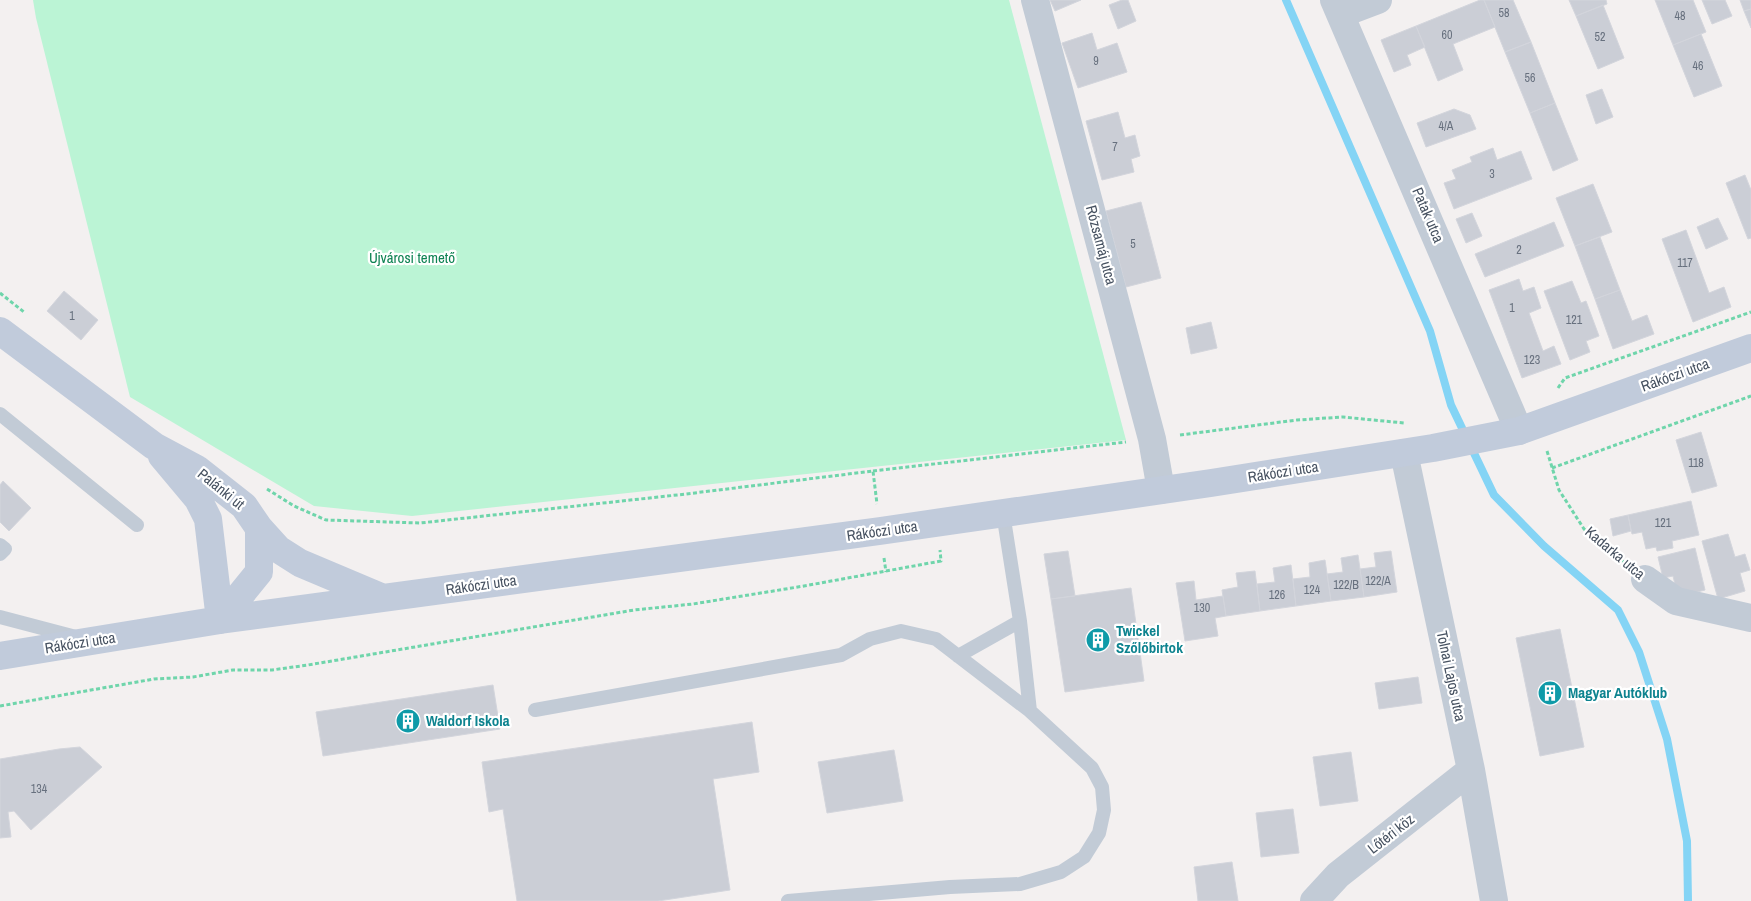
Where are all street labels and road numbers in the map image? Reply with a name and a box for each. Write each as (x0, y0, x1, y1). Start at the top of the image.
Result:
street label: Patak utca (1407, 184, 1450, 246)
street label: Rózsamáj utca (1081, 203, 1122, 287)
street label: Rákóczi utca (1638, 352, 1712, 397)
street label: Rákóczi utca (1246, 456, 1320, 487)
street label: Palánki út (193, 463, 250, 514)
street label: Rákóczi utca (845, 515, 919, 546)
street label: Kadarka utca (1581, 521, 1650, 584)
street label: Rákóczi utca (444, 569, 518, 600)
street label: Rákóczi utca (43, 627, 117, 658)
street label: Tolnai Lajos utca (1432, 629, 1471, 723)
street label: Lőtéri köz (1363, 809, 1418, 859)

